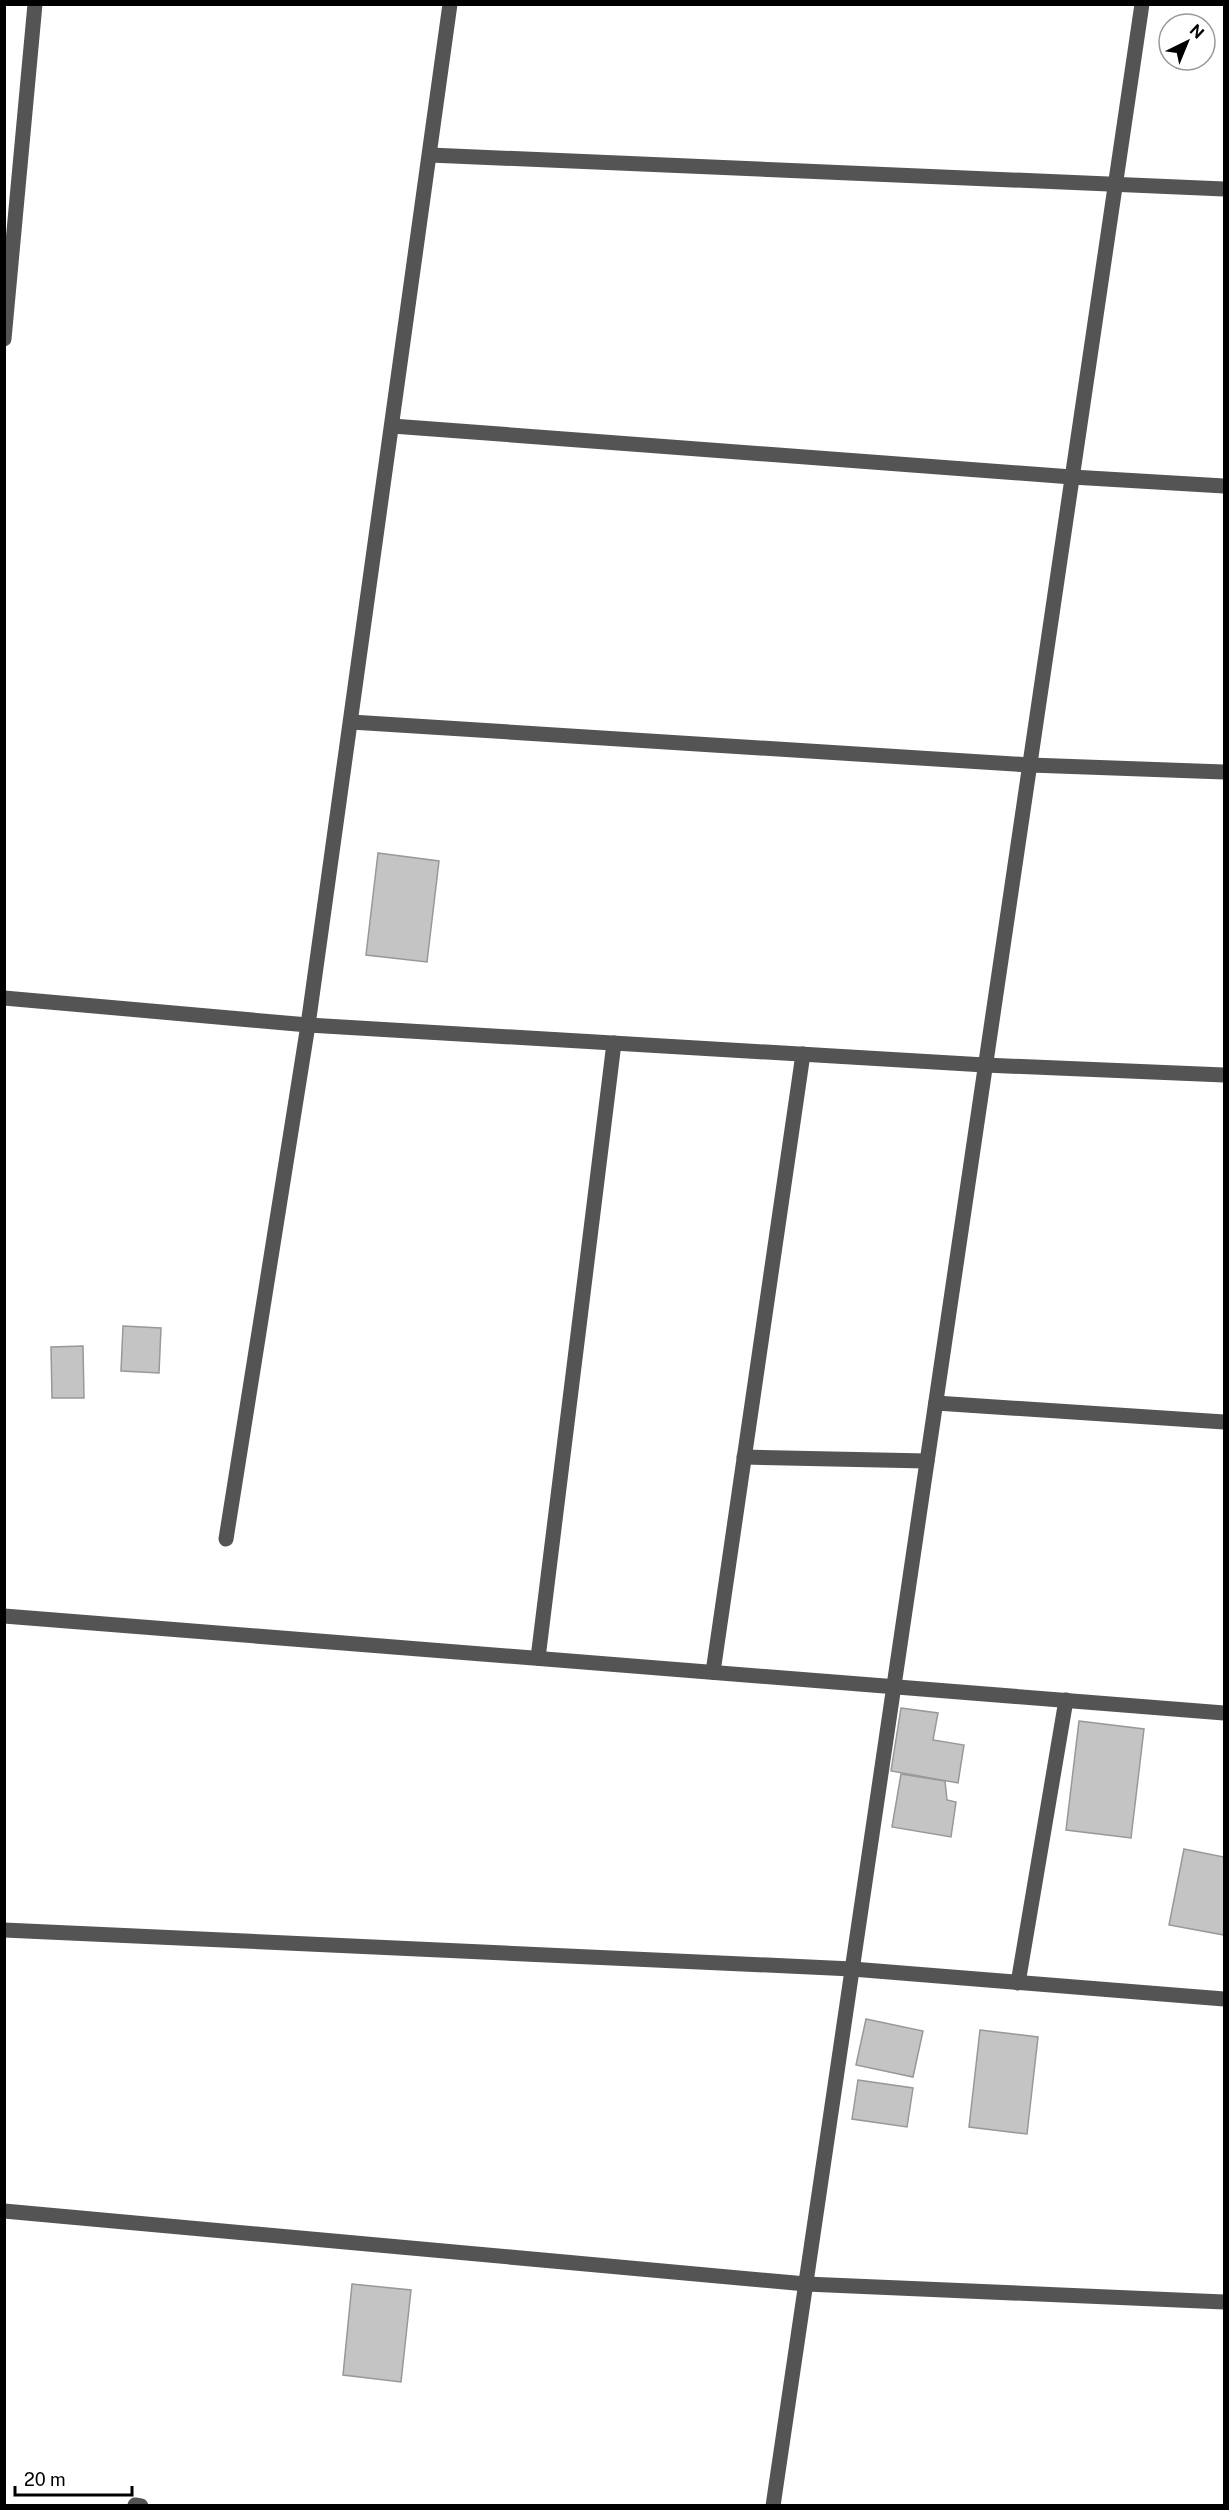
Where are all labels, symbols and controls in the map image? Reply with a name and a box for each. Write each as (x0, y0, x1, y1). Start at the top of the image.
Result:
north arrow (1157, 12, 1217, 72)
text: N (1186, 20, 1208, 43)
scale bar (15, 2459, 132, 2497)
text: 20 m (24, 2469, 66, 2490)

